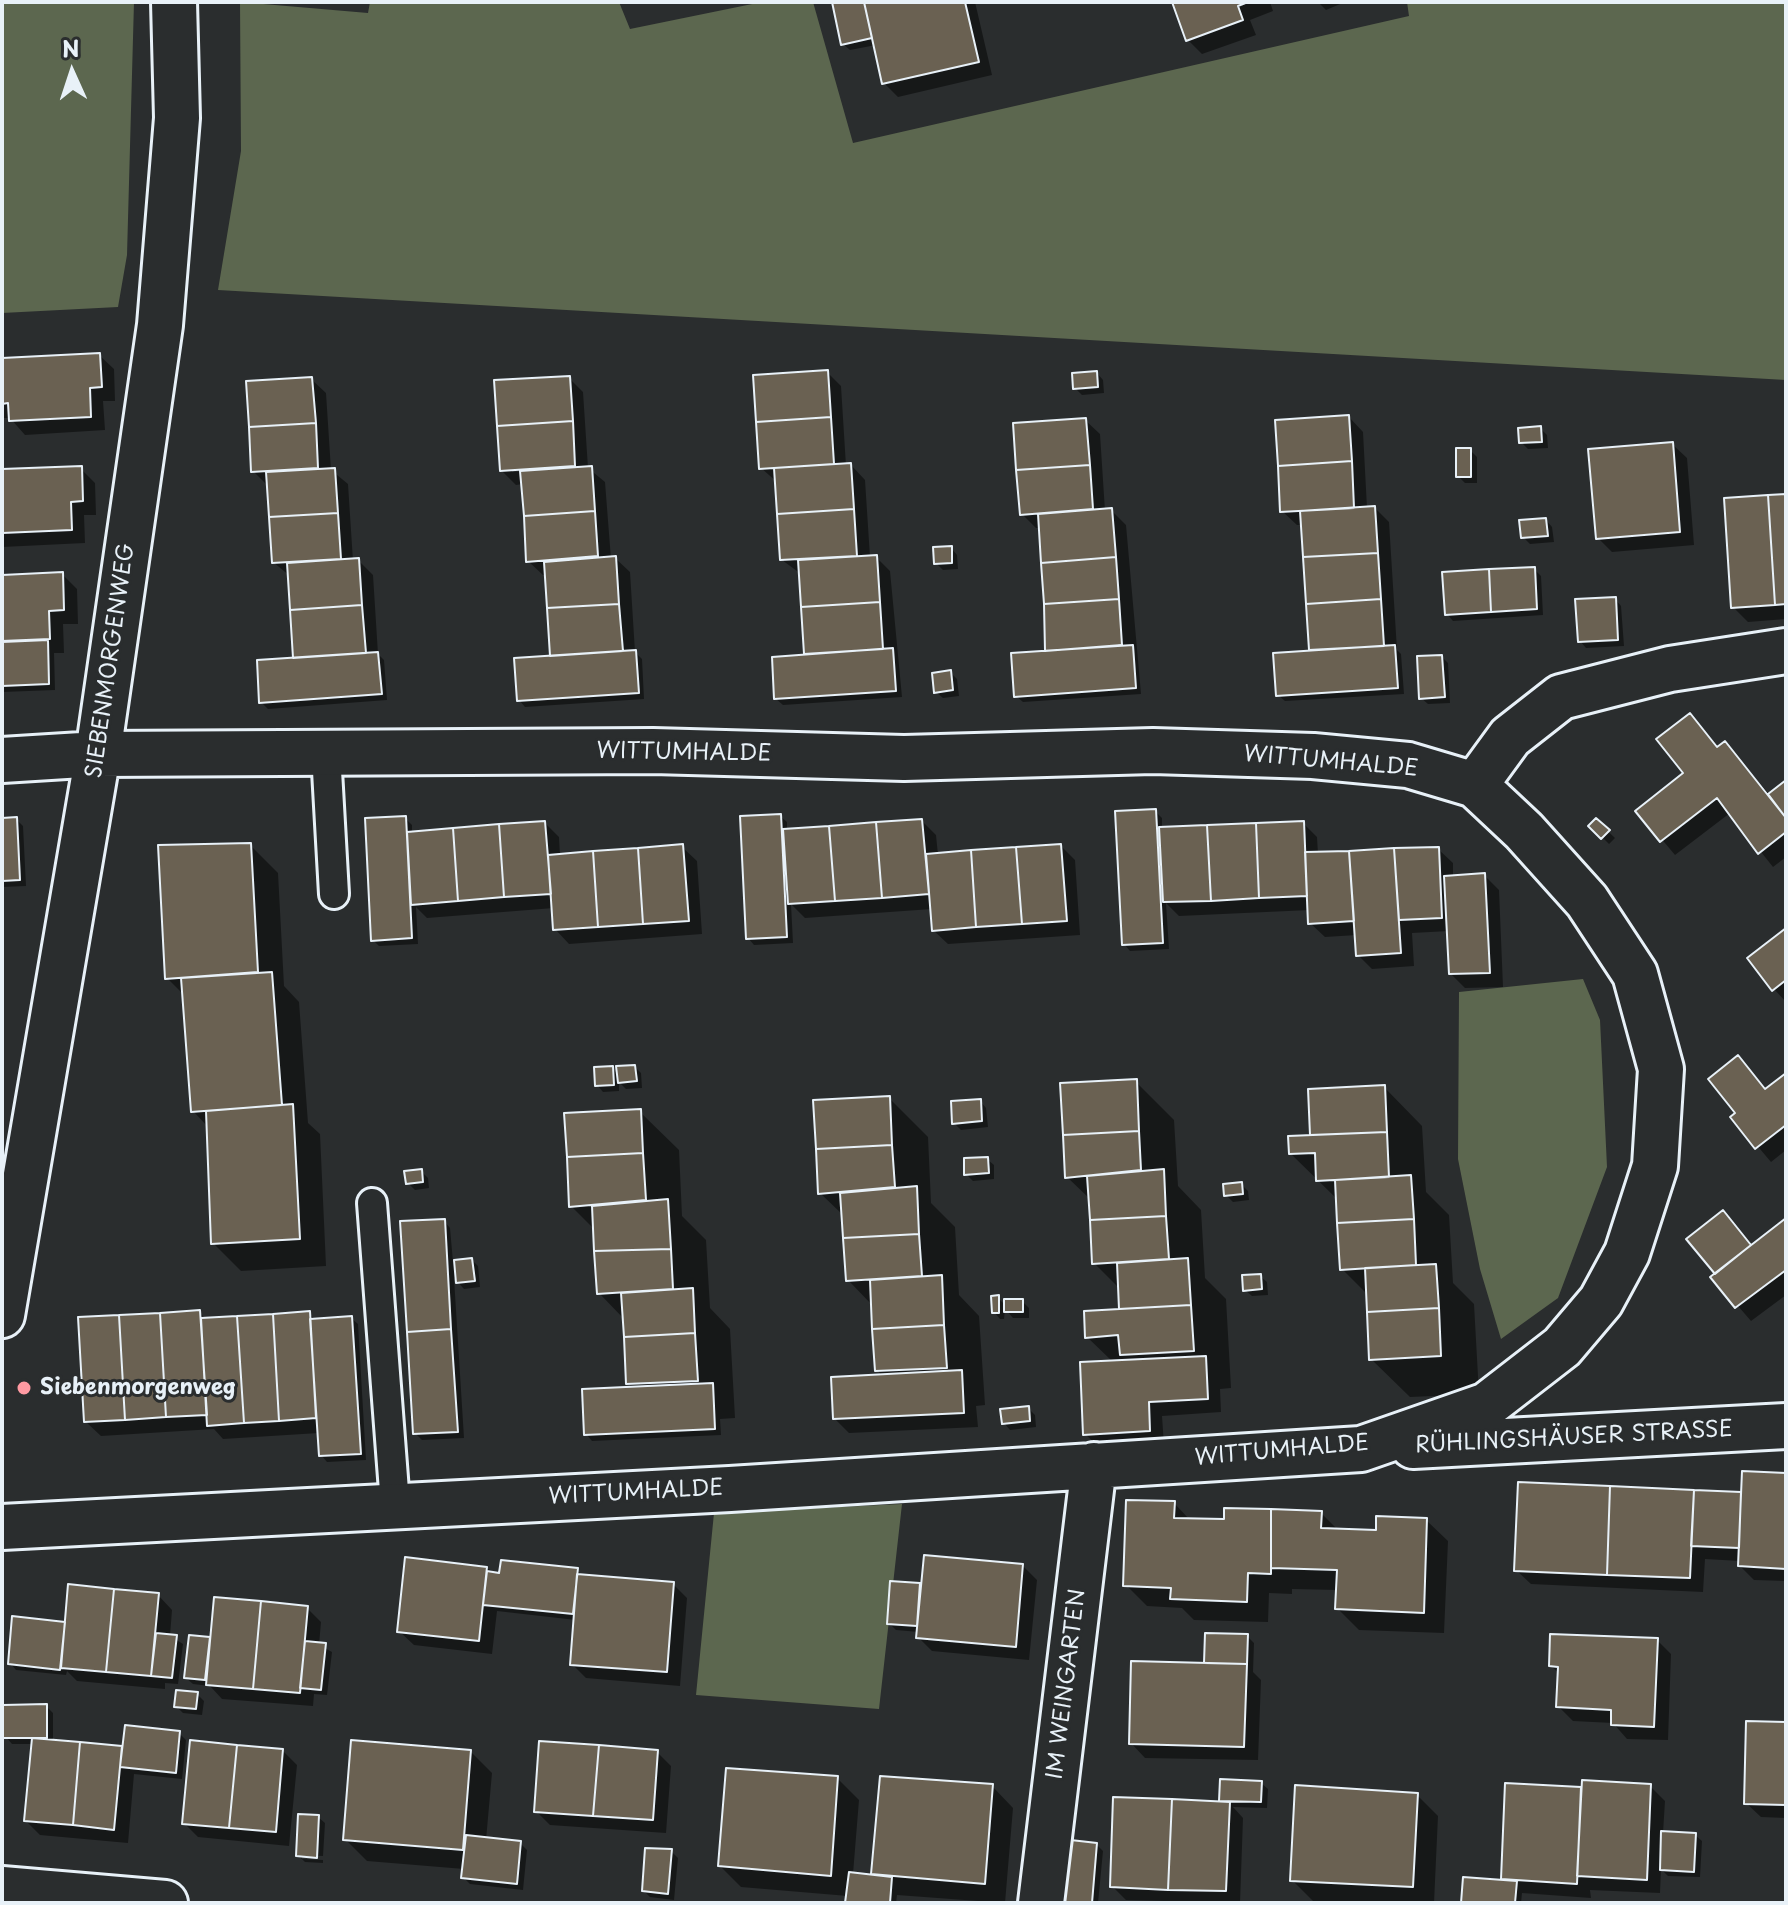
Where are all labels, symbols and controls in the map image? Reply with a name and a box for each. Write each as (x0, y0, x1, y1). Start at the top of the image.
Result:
text: N (61, 31, 80, 64)
north arrow (32, 32, 112, 112)
street label: SIEBENMORGENWEG (81, 542, 141, 780)
street label: WITTUMHALDE (596, 738, 772, 768)
street label: WITTUMHALDE (1243, 741, 1419, 783)
place label: Siebenmorgenweg (40, 1375, 236, 1401)
marker: Siebenmorgenweg (15, 1379, 33, 1397)
street label: RÜHLINGSHÄUSER STRASSE (1414, 1416, 1734, 1460)
street label: WITTUMHALDE (1194, 1430, 1370, 1472)
street label: WITTUMHALDE (548, 1475, 724, 1511)
street label: IM WEINGARTEN (1042, 1587, 1092, 1781)

